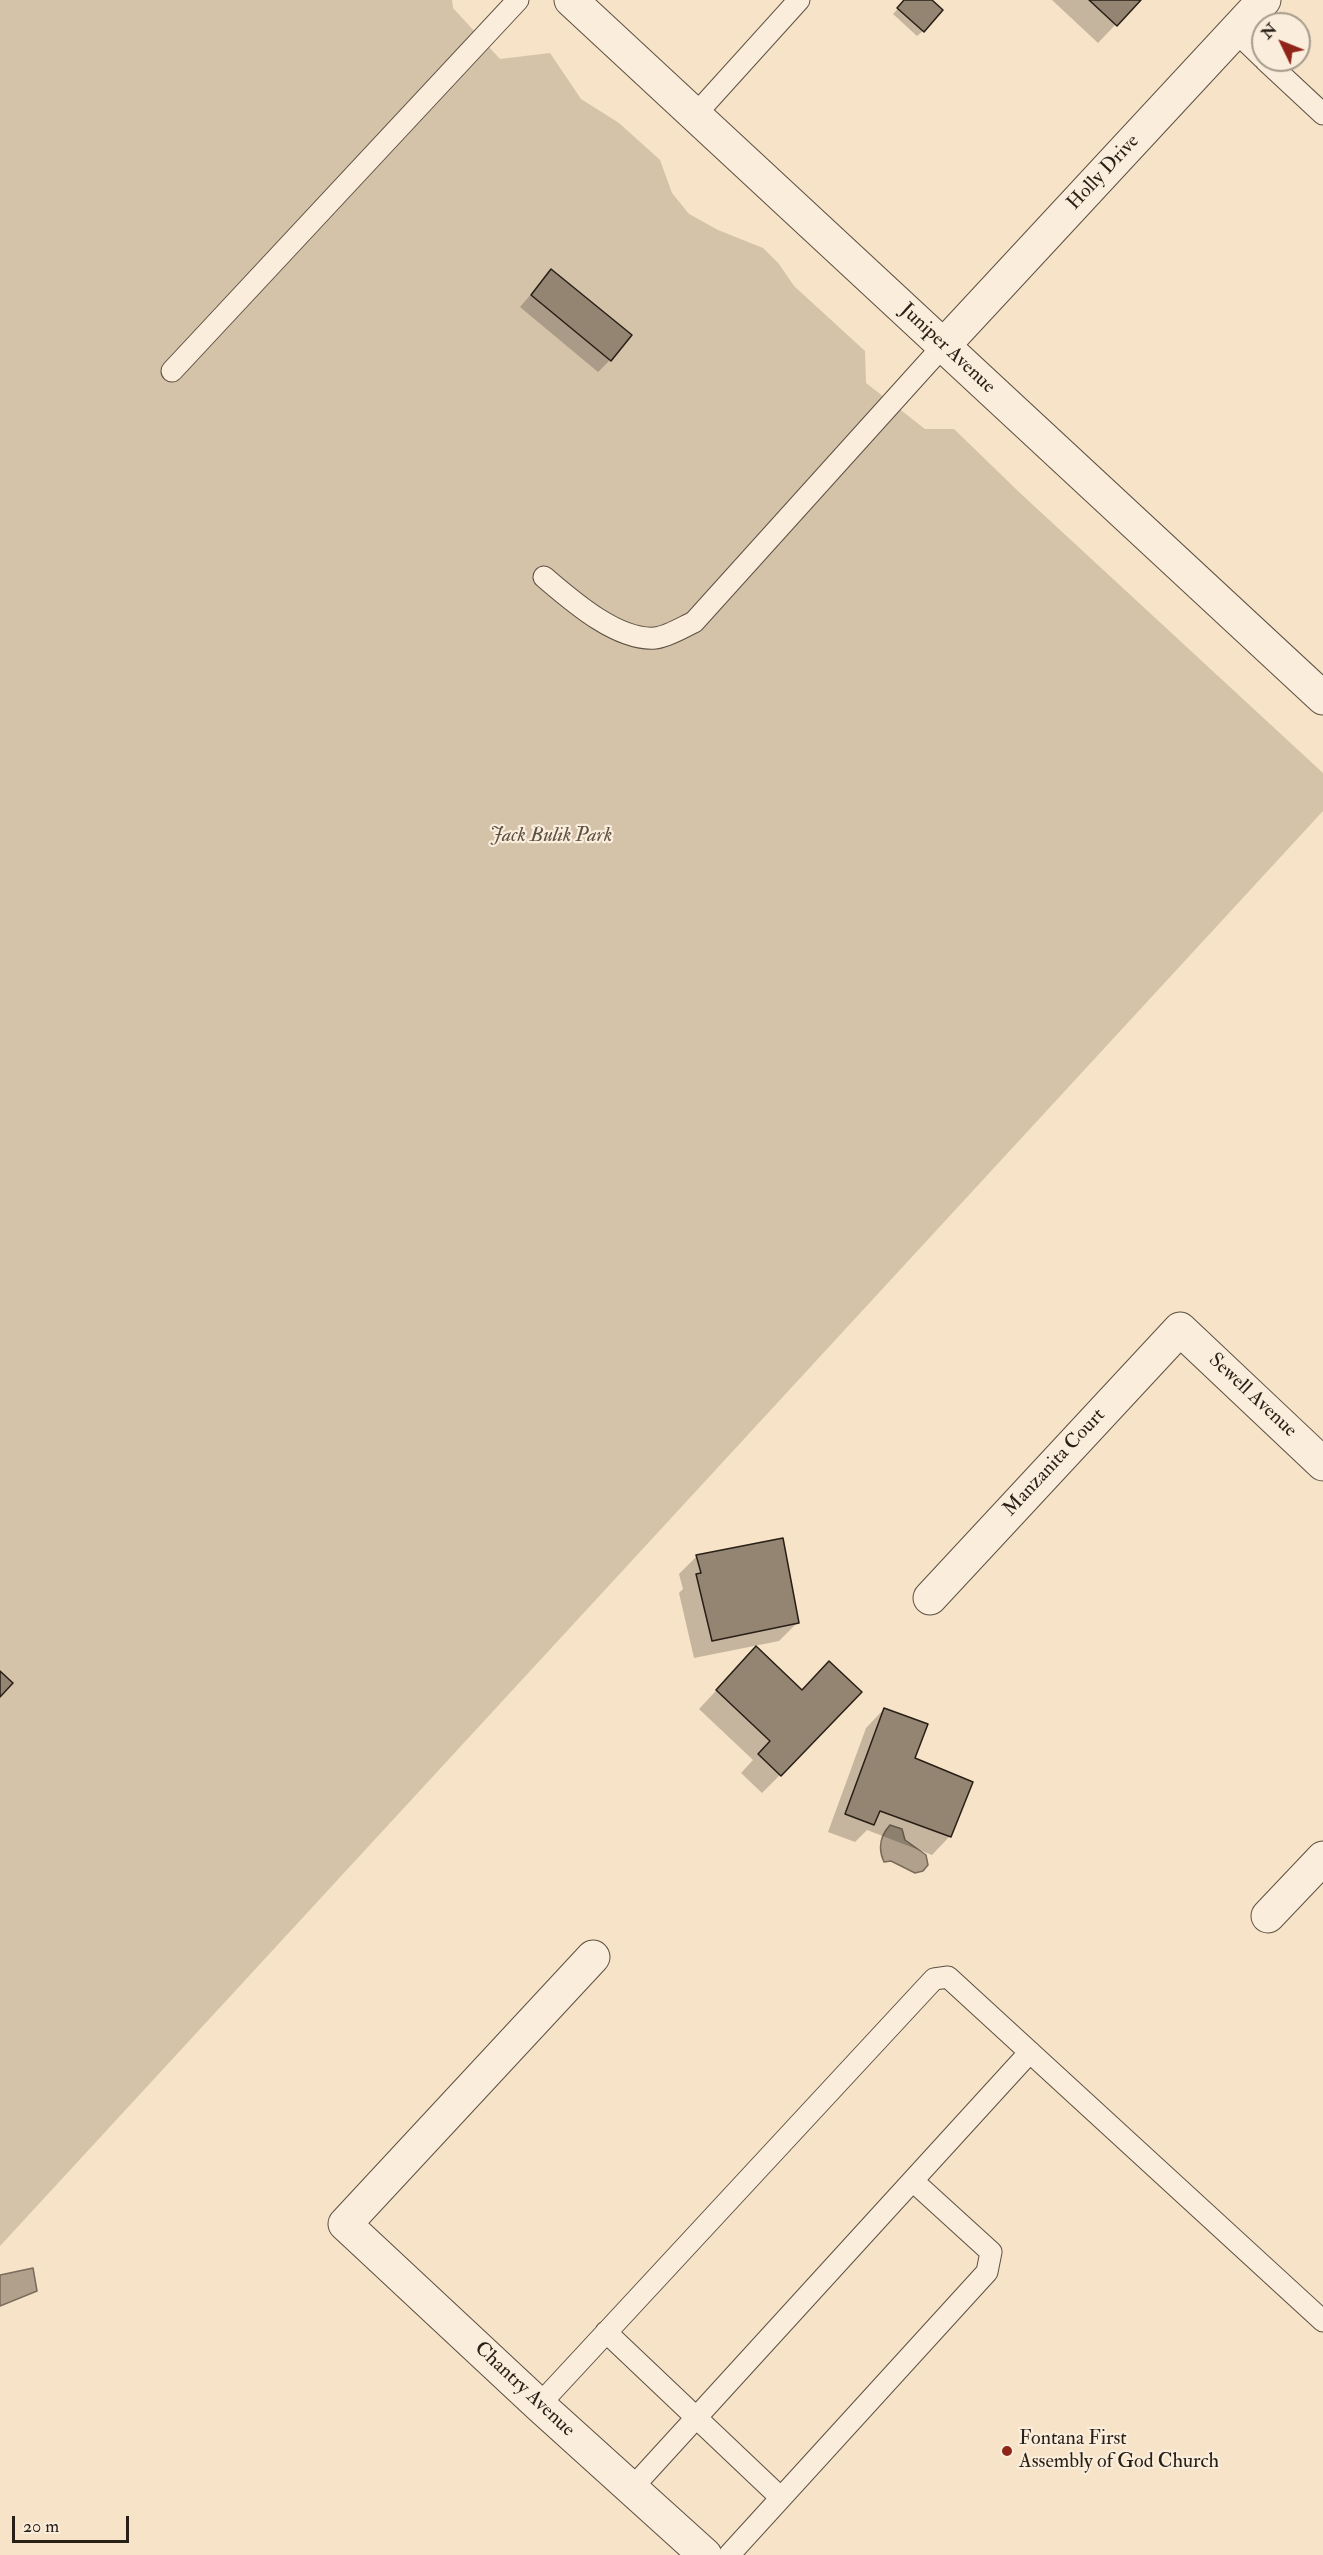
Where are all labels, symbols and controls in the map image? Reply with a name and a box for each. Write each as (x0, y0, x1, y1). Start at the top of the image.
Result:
north arrow (1251, 12, 1311, 72)
text: N (1257, 19, 1281, 43)
street label: Holly Drive (1063, 130, 1145, 216)
street label: Juniper Avenue (894, 299, 1000, 399)
park label: Jack Bulik Park (490, 825, 612, 849)
street label: Sewell Avenue (1203, 1349, 1301, 1443)
street label: Manzanita Court (999, 1404, 1111, 1522)
street label: Chantry Avenue (469, 2337, 579, 2443)
place label: Fontana First Assembly of God Church (1019, 2428, 1219, 2475)
marker: Fontana First Assembly of God Church (1000, 2444, 1014, 2458)
scale bar (15, 2504, 132, 2542)
text: 20 m (23, 2515, 59, 2538)

